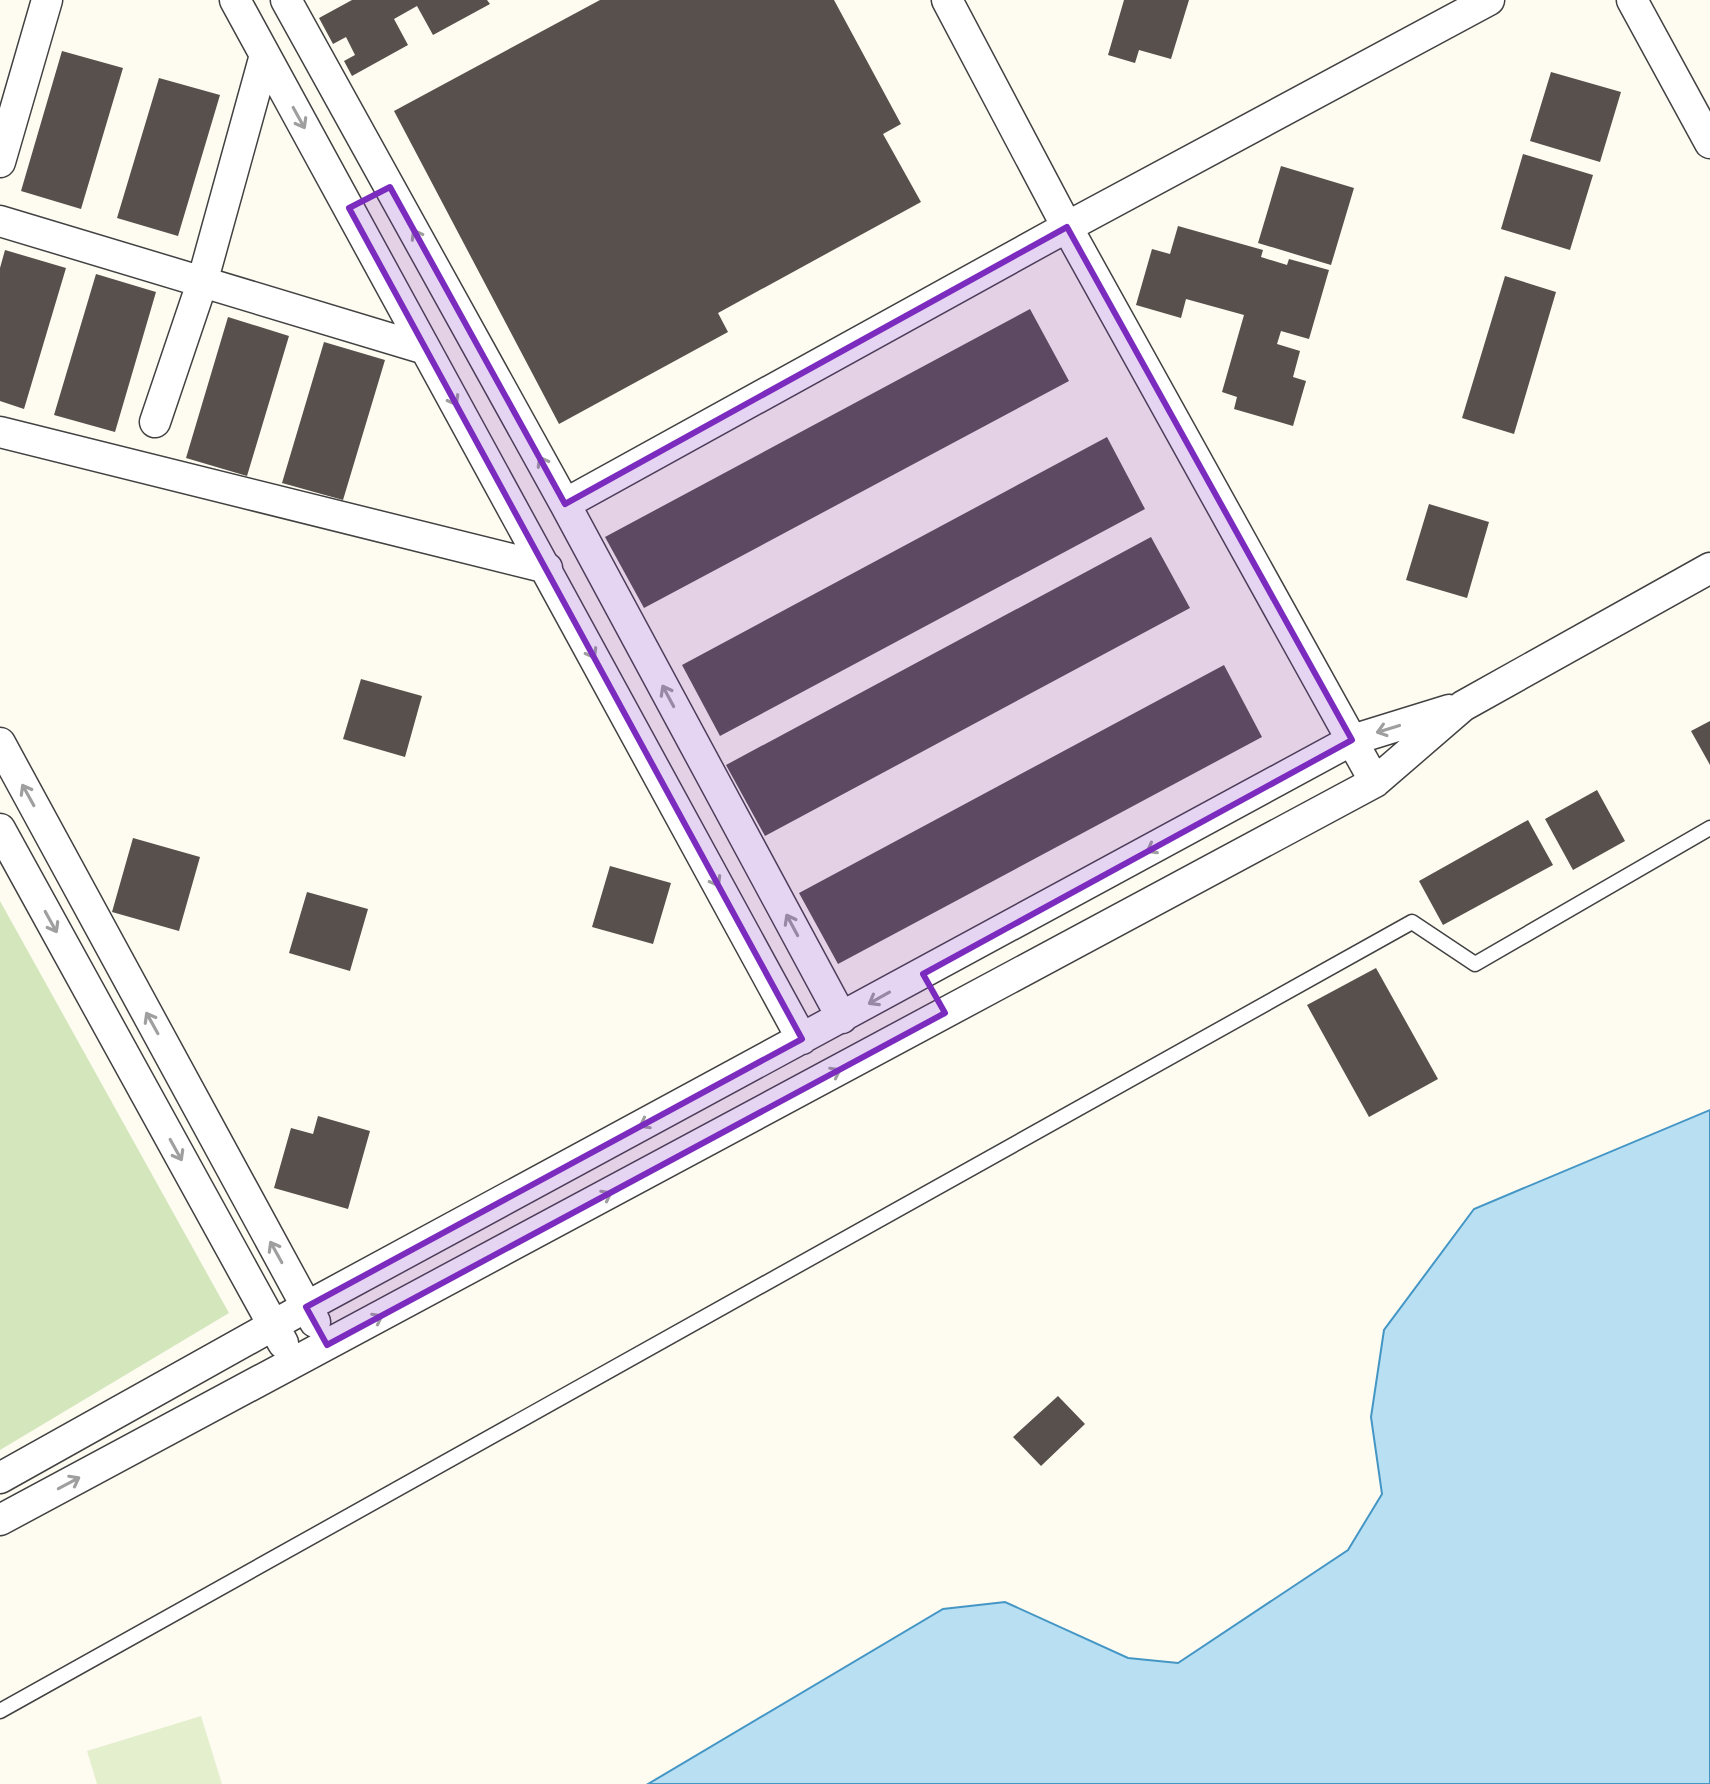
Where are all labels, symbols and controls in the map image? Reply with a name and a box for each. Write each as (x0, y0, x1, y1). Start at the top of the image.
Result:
one-way arrow (292, 105, 307, 129)
one-way arrow (410, 229, 426, 252)
one-way arrow (443, 383, 459, 406)
one-way arrow (536, 456, 552, 480)
one-way arrow (582, 635, 597, 659)
one-way arrow (660, 685, 675, 709)
one-way arrow (1376, 722, 1402, 737)
one-way arrow (20, 784, 36, 807)
one-way arrow (1146, 839, 1169, 855)
one-way arrow (706, 864, 722, 887)
one-way arrow (44, 910, 59, 934)
one-way arrow (783, 914, 799, 937)
one-way arrow (868, 990, 892, 1006)
one-way arrow (144, 1012, 160, 1036)
one-way arrow (817, 1066, 841, 1082)
one-way arrow (639, 1113, 663, 1129)
one-way arrow (169, 1138, 185, 1161)
one-way arrow (589, 1189, 612, 1205)
one-way arrow (268, 1241, 284, 1264)
one-way arrow (360, 1313, 383, 1329)
one-way arrow (56, 1475, 80, 1491)

